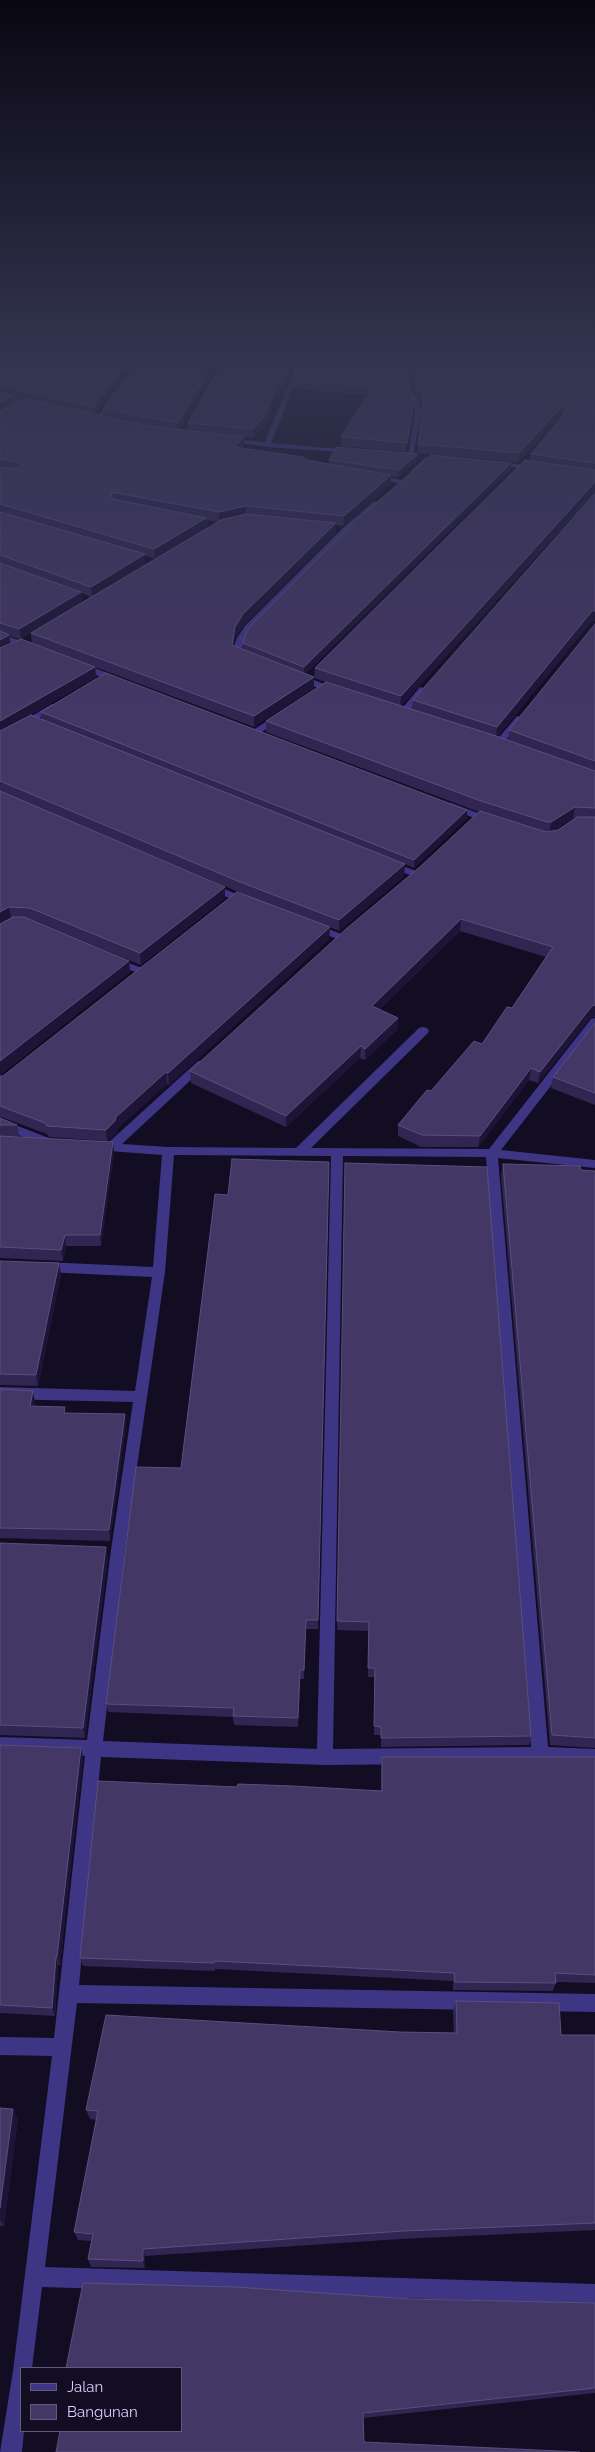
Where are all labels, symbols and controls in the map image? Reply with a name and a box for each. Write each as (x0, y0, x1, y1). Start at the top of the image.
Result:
legend (20, 2367, 182, 2432)
text: Jalan (67, 2378, 103, 2396)
text: Bangunan (67, 2403, 138, 2421)

